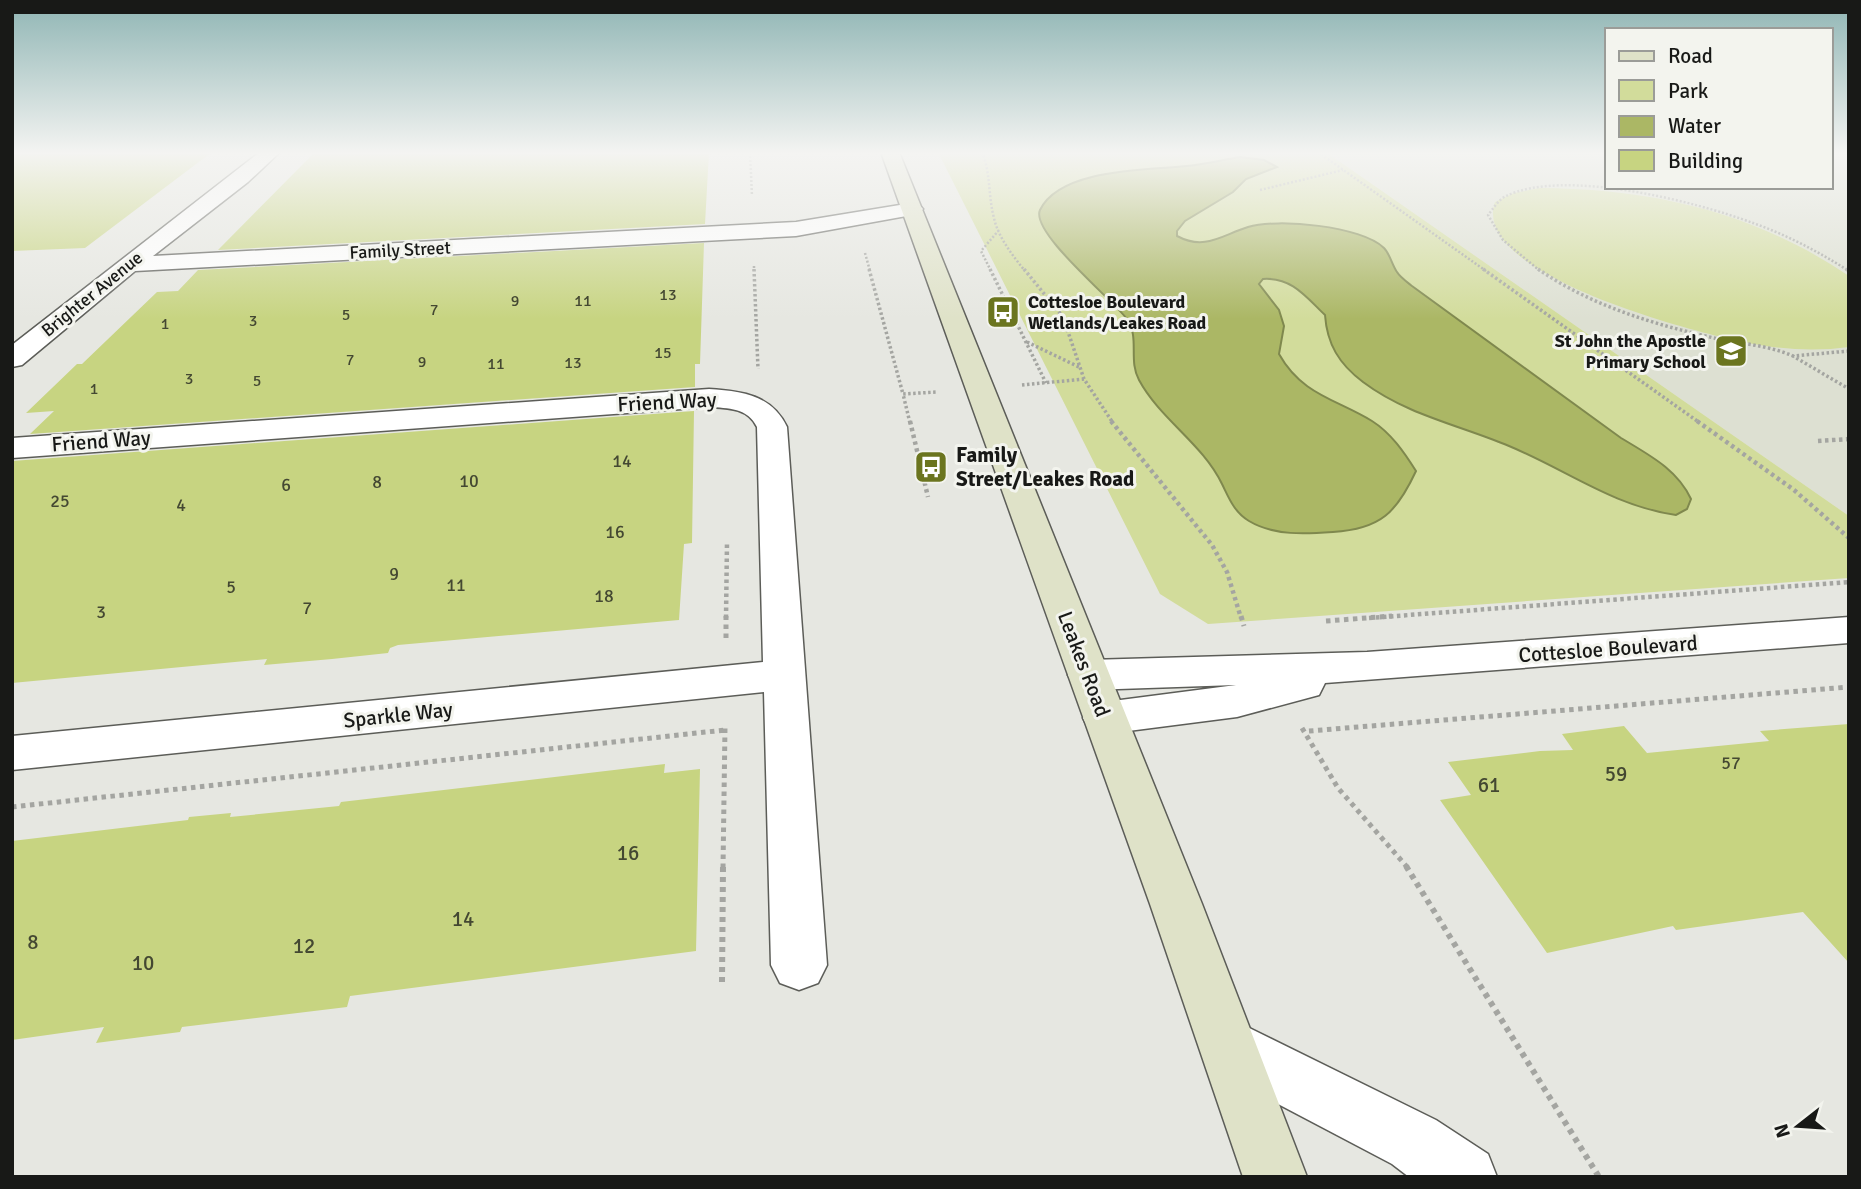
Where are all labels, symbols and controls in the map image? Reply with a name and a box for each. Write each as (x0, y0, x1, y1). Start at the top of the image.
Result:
legend (1605, 28, 1833, 189)
text: Road (1668, 43, 1713, 69)
text: Park (1668, 78, 1709, 104)
text: Water (1668, 113, 1721, 139)
text: Building (1668, 148, 1743, 174)
street label: Family Street (349, 236, 451, 264)
street label: Brighter Avenue (37, 247, 147, 341)
house number: 13 (659, 285, 677, 305)
house number: 9 (511, 291, 519, 311)
house number: 11 (574, 291, 592, 311)
place label: Cottesloe Boulevard Wetlands/Leakes Road (1028, 291, 1207, 334)
bus stop icon: Cottesloe Boulevard Wetlands/Leakes Road (984, 293, 1022, 331)
house number: 7 (430, 300, 438, 320)
house number: 5 (342, 305, 350, 325)
house number: 3 (249, 311, 257, 331)
house number: 1 (161, 314, 169, 334)
place label: St John the Apostle Primary School (1555, 330, 1706, 373)
school or university icon: St John the Apostle Primary School (1712, 332, 1750, 370)
house number: 15 (654, 343, 672, 363)
house number: 7 (346, 350, 354, 370)
house number: 9 (418, 352, 426, 372)
house number: 13 (564, 353, 582, 373)
house number: 11 (487, 354, 505, 374)
house number: 3 (185, 369, 193, 389)
house number: 5 (253, 371, 261, 391)
house number: 1 (90, 379, 98, 399)
street label: Friend Way (617, 386, 717, 418)
street label: Friend Way (51, 425, 152, 457)
place label: Family Street/Leakes Road (956, 442, 1134, 492)
bus stop icon: Family Street/Leakes Road (912, 448, 950, 486)
house number: 14 (612, 450, 632, 472)
house number: 10 (459, 470, 479, 492)
house number: 8 (372, 471, 382, 493)
house number: 6 (281, 474, 291, 496)
house number: 25 (50, 490, 70, 512)
house number: 4 (176, 494, 186, 516)
house number: 16 (605, 521, 625, 543)
house number: 9 (389, 563, 399, 585)
house number: 11 (446, 574, 466, 596)
house number: 5 (226, 576, 236, 598)
house number: 18 (594, 585, 614, 607)
house number: 7 (302, 597, 312, 619)
house number: 3 (96, 601, 106, 623)
street label: Leakes Road (1052, 608, 1116, 720)
street label: Cottesloe Boulevard (1517, 630, 1699, 668)
street label: Sparkle Way (342, 696, 454, 734)
house number: 57 (1721, 752, 1741, 774)
house number: 59 (1605, 761, 1627, 787)
house number: 61 (1478, 772, 1500, 798)
house number: 16 (617, 840, 639, 866)
house number: 14 (452, 906, 474, 932)
house number: 8 (27, 929, 39, 955)
house number: 12 (293, 933, 315, 959)
house number: 10 (132, 950, 154, 976)
north arrow (1763, 1091, 1833, 1161)
text: N (1769, 1121, 1796, 1141)

